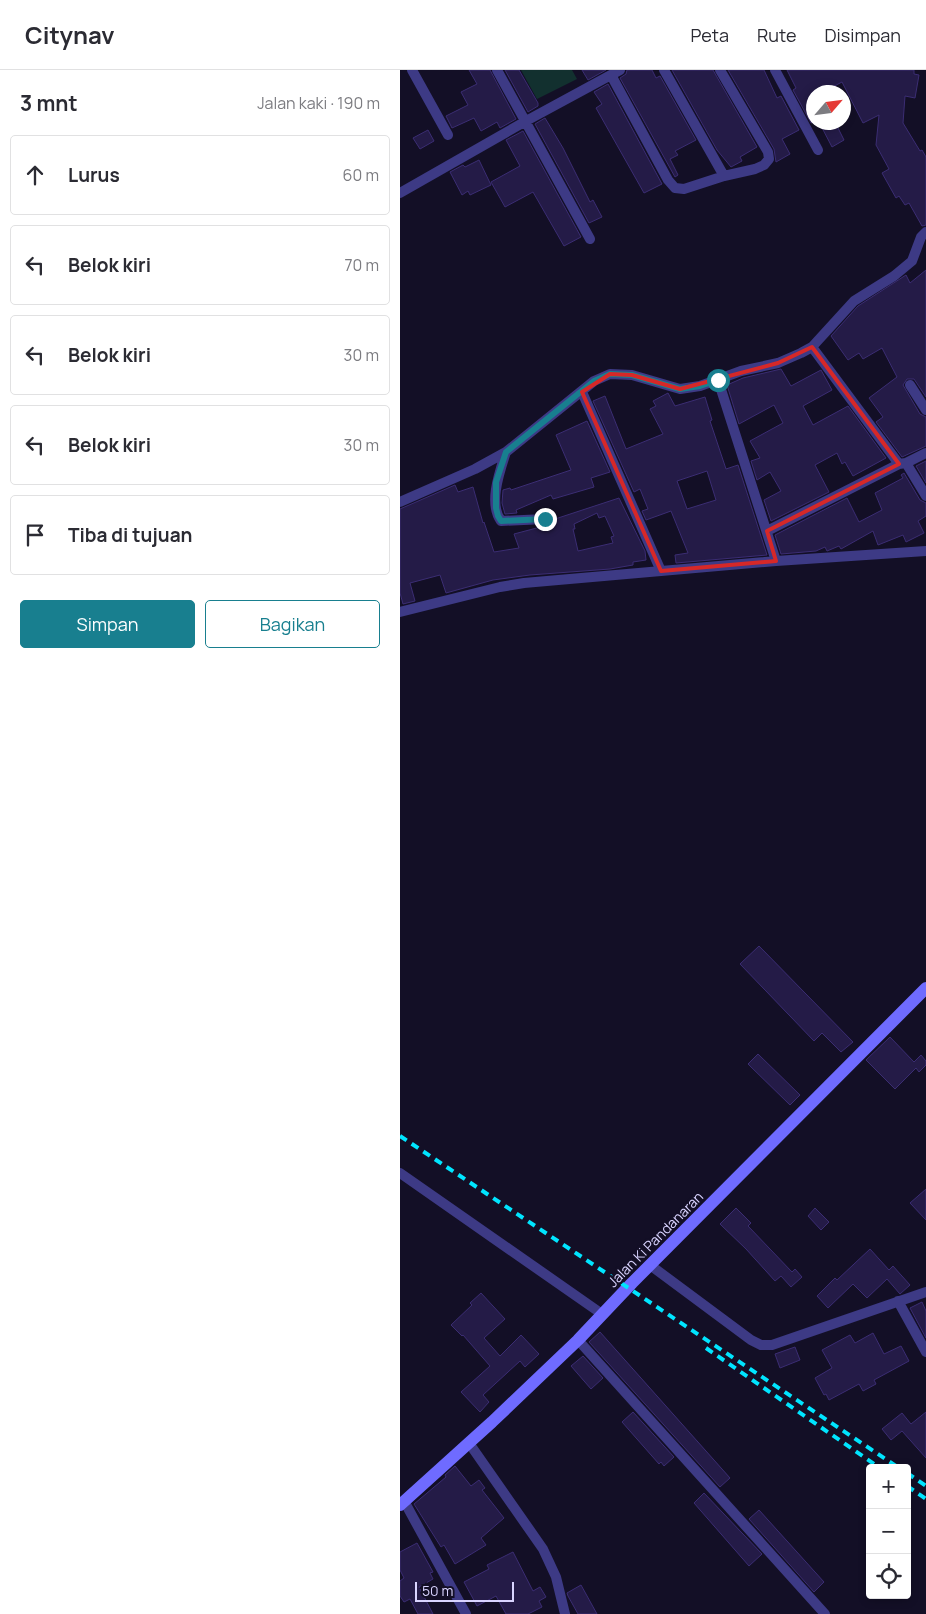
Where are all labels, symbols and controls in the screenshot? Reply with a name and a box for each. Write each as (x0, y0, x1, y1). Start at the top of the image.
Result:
text: Citynav (25, 18, 115, 51)
text: Peta (690, 23, 729, 47)
text: Rute (757, 23, 796, 47)
text: Disimpan (824, 23, 901, 47)
north arrow (806, 85, 851, 130)
text: 3 mnt (20, 89, 78, 117)
text: Jalan kaki · 190 m (257, 92, 380, 114)
icon: ahead (21, 161, 49, 189)
text: Lurus (68, 162, 120, 188)
text: 60 m (343, 164, 379, 186)
icon: left (21, 251, 49, 279)
text: Belok kiri (68, 252, 151, 278)
text: 70 m (344, 254, 379, 276)
icon: left (21, 341, 49, 369)
text: Belok kiri (68, 342, 151, 368)
text: 30 m (344, 344, 379, 366)
route start (707, 369, 730, 392)
icon: left (21, 431, 49, 459)
text: Belok kiri (68, 432, 151, 458)
text: 30 m (344, 434, 379, 456)
route end (534, 508, 557, 531)
icon: arrive (21, 521, 49, 549)
text: Tiba di tujuan (68, 522, 192, 548)
button: Simpan (20, 600, 195, 648)
button: Bagikan (205, 600, 380, 648)
street label: Jalan Ki Pandanaran (603, 1187, 707, 1291)
map controls (866, 1464, 911, 1599)
button: + (866, 1464, 911, 1509)
button: − (866, 1509, 911, 1554)
button: locate (866, 1554, 911, 1599)
scale bar (415, 1579, 514, 1602)
text: 50 m (422, 1581, 453, 1600)

